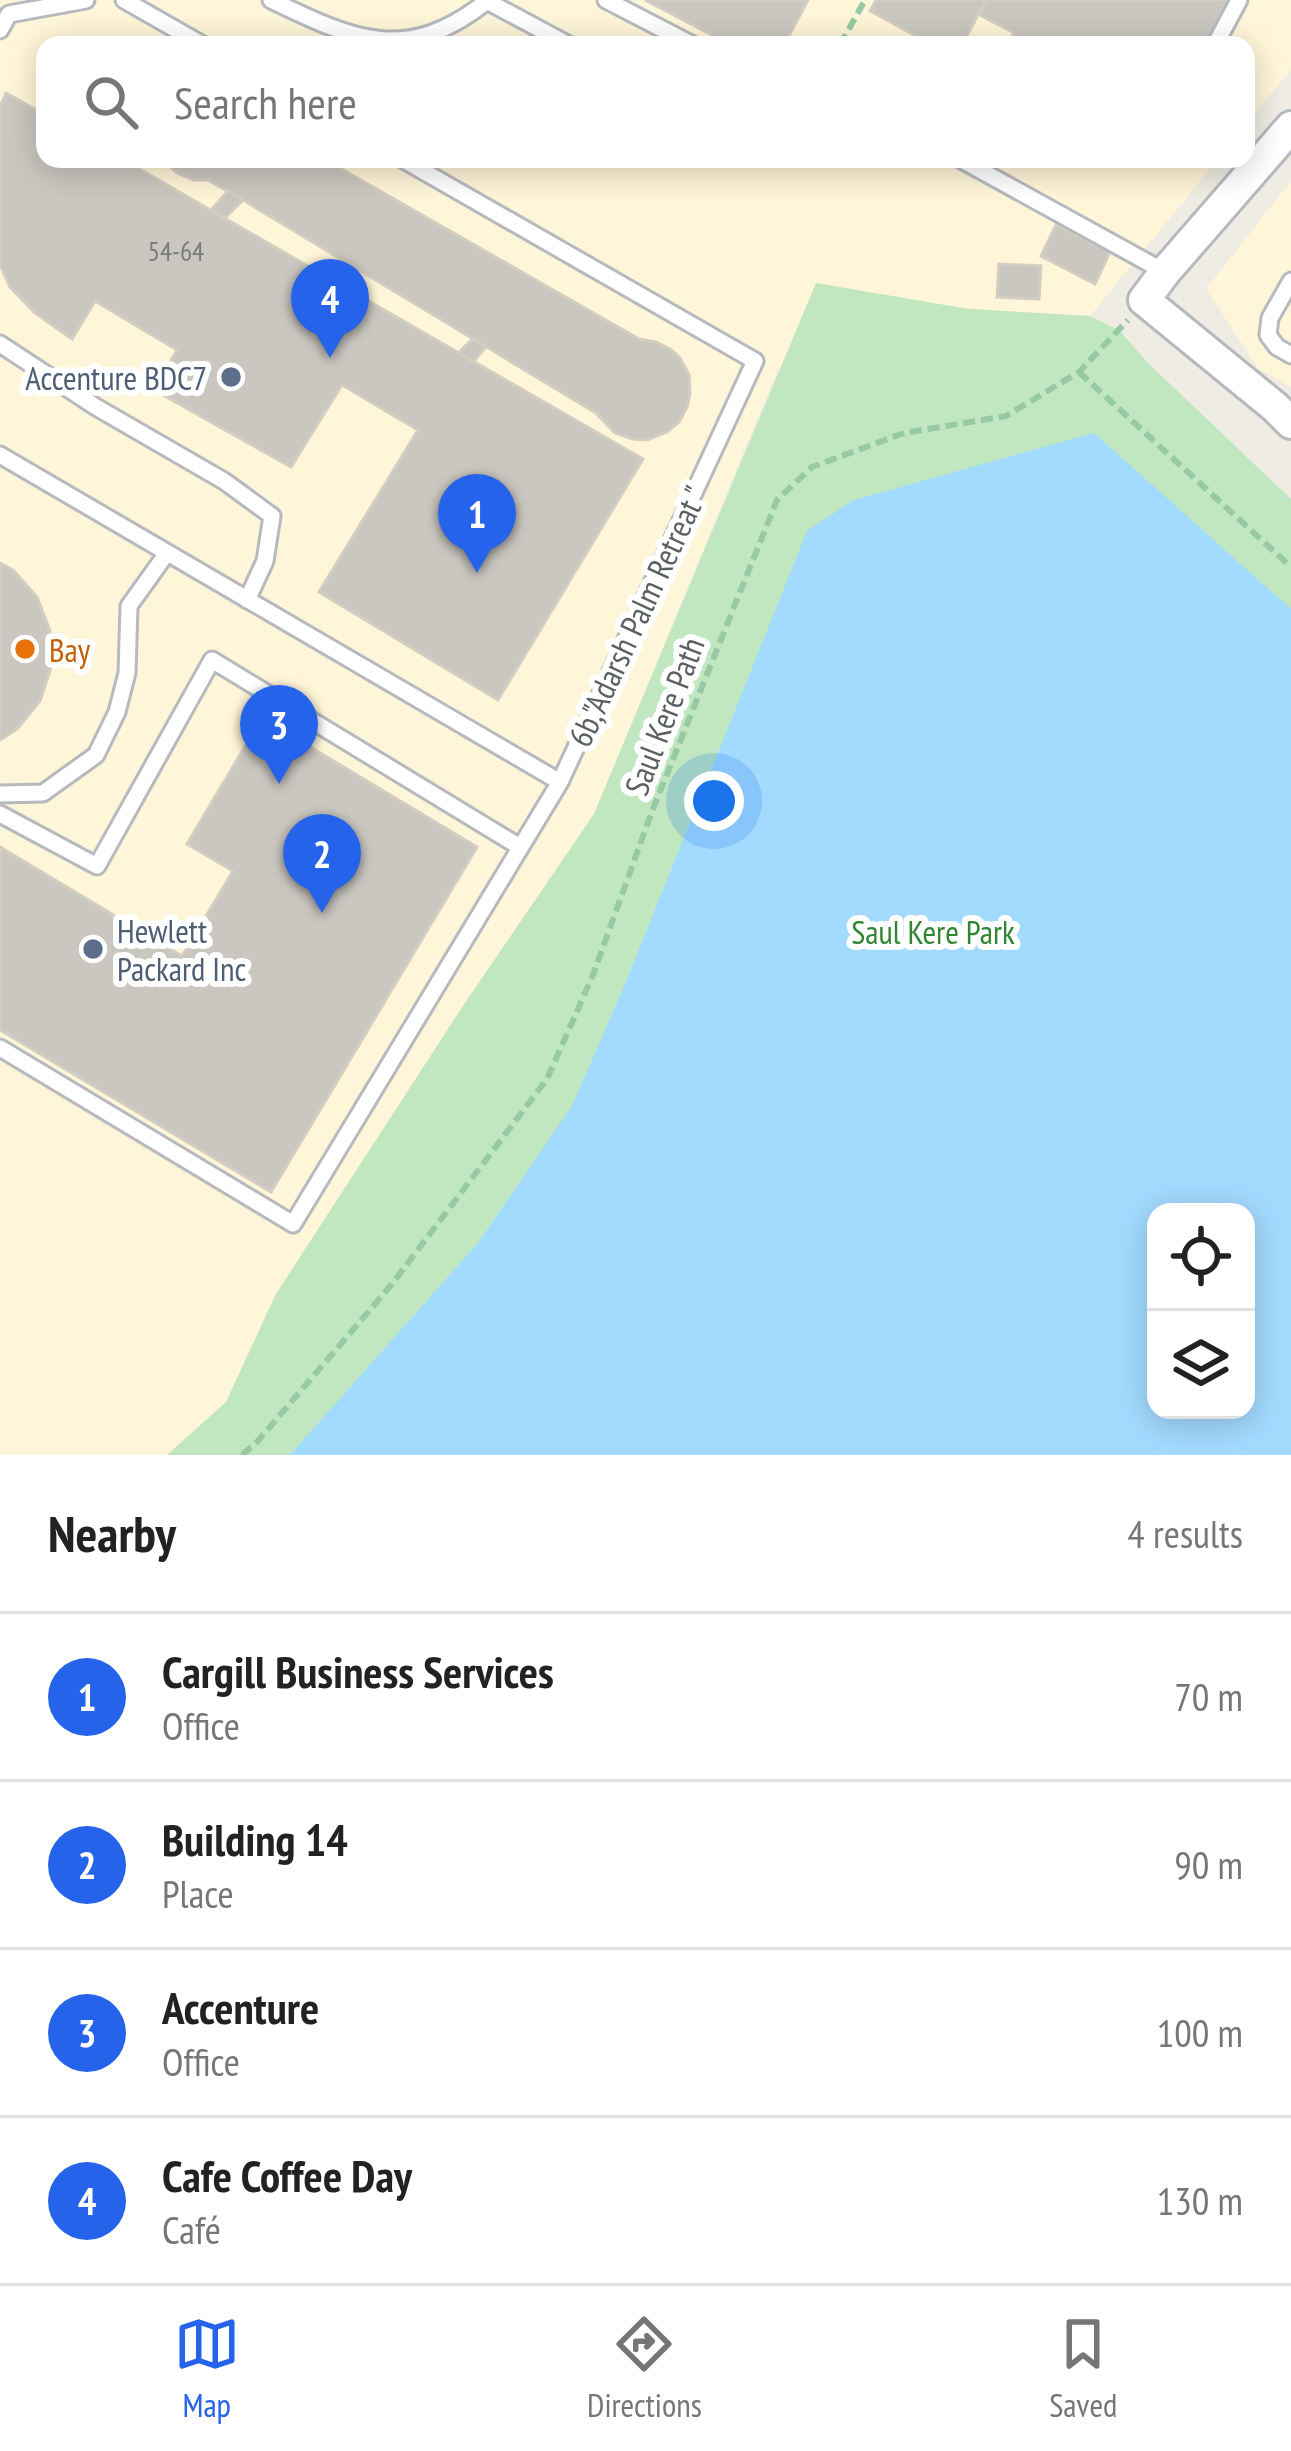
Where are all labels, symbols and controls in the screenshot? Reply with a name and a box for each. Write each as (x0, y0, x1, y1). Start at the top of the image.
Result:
search box (36, 36, 1255, 168)
icon: search (78, 69, 144, 135)
text: Search here (174, 73, 357, 131)
house number: 54-64 (148, 234, 204, 268)
pin: 4 (291, 259, 369, 358)
place label: Accenture BDC7 (25, 356, 207, 399)
marker: Accenture BDC7 (218, 364, 244, 390)
pin: 1 (438, 474, 516, 573)
street label: 6b,"Adarsh Palm Retreat " (558, 479, 716, 753)
place label: Bay (49, 628, 91, 671)
street label: Saul Kere Path (614, 631, 714, 801)
marker: Bay (12, 636, 38, 662)
pin: 3 (240, 685, 318, 784)
your location (684, 771, 744, 831)
pin: 2 (283, 814, 361, 913)
place label: Hewlett Packard Inc (117, 909, 246, 990)
park label: Saul Kere Park (851, 910, 1015, 953)
marker: Hewlett Packard Inc (80, 936, 106, 962)
map controls (1147, 1203, 1255, 1419)
button: locate (1147, 1203, 1255, 1311)
button: layers (1147, 1311, 1255, 1419)
text: Nearby (48, 1500, 176, 1566)
text: 4 results (1127, 1508, 1243, 1559)
text: Cargill Business Services (162, 1642, 554, 1700)
text: 1 (78, 1671, 96, 1722)
text: 70 m (1174, 1671, 1243, 1722)
text: Office (162, 1700, 240, 1751)
text: Building 14 (162, 1810, 348, 1868)
text: 2 (78, 1839, 96, 1890)
text: 90 m (1174, 1839, 1243, 1890)
text: Place (162, 1868, 234, 1919)
text: Accenture (162, 1978, 319, 2036)
text: 3 (78, 2007, 96, 2058)
text: 100 m (1157, 2007, 1243, 2058)
text: Office (162, 2036, 240, 2087)
text: Cafe Coffee Day (162, 2146, 412, 2204)
text: 4 (78, 2175, 96, 2226)
text: 130 m (1157, 2175, 1243, 2226)
text: Café (162, 2204, 221, 2255)
tab: Map (174, 2311, 240, 2426)
tab: Directions (587, 2311, 702, 2426)
tab: Saved (1049, 2311, 1117, 2426)

